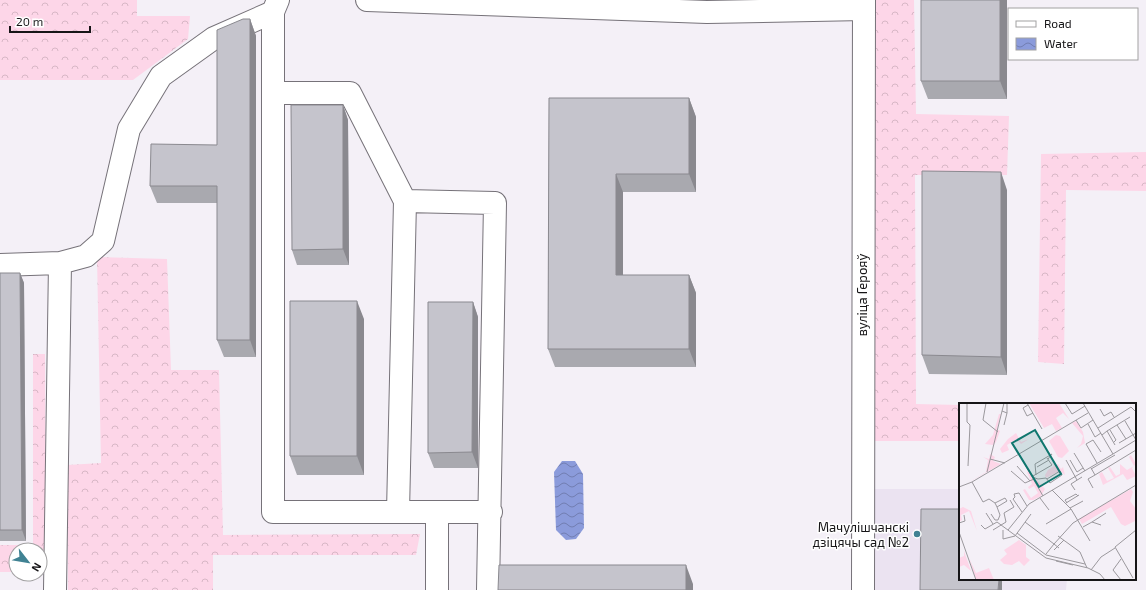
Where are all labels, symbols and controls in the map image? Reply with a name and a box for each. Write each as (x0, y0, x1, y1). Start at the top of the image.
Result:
scale bar (10, 8, 90, 34)
legend (1008, 8, 1138, 60)
text: 20 m (16, 14, 43, 28)
text: Road (1044, 16, 1072, 30)
text: Water (1044, 36, 1078, 50)
street label: вуліца Герояў (854, 254, 870, 336)
inset map (959, 403, 1136, 580)
place label: Мачулішчанскі дзіцячы сад №2 (812, 519, 909, 550)
marker: Мачулішчанскі дзіцячы сад №2 (912, 529, 922, 539)
north arrow (8, 542, 48, 582)
text: N (29, 561, 45, 574)

